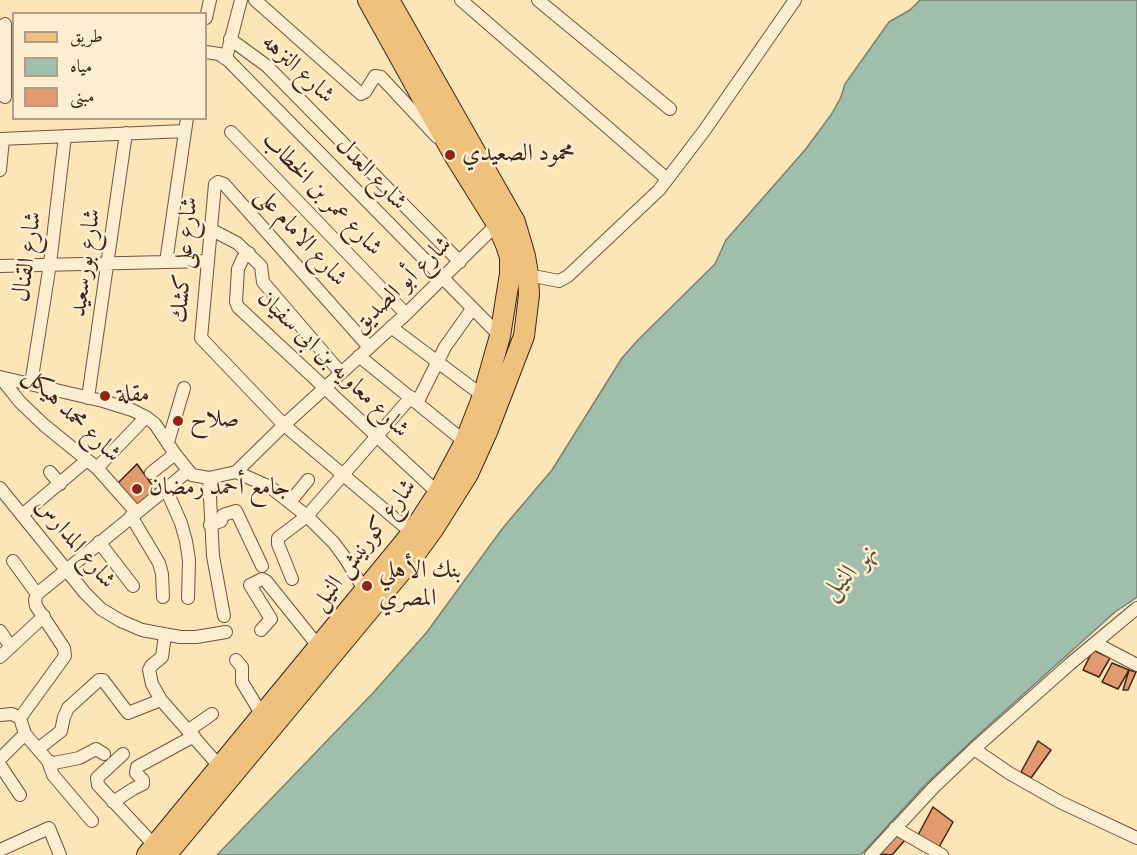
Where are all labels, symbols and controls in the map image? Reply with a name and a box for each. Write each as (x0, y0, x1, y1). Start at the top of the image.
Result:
legend (12, 12, 207, 120)
text: طريق (70, 26, 103, 48)
street label: شارع النزهه (255, 29, 339, 111)
text: مياه (70, 56, 92, 78)
text: مبنى (70, 86, 95, 108)
street label: شارع عمر بن الخطاب (255, 127, 387, 263)
street label: شارع العدل (328, 132, 412, 218)
place label: محمود الصعيدي (462, 141, 575, 169)
marker: محمود الصعيدي (443, 148, 457, 162)
street label: شارع الامام على (248, 182, 352, 294)
street label: شارع على كشك (166, 196, 206, 324)
street label: شارع بورسعيد (65, 207, 109, 319)
street label: شارع القنال (8, 210, 50, 304)
street label: شارع أبو الصديق (347, 231, 459, 341)
street label: شارع معاويه بن ابى سفيان (250, 285, 414, 445)
street label: شارع محمد هيكل (16, 362, 126, 470)
place label: مقلة (117, 382, 150, 410)
marker: مقلة (98, 389, 112, 403)
place label: صلاح (190, 407, 239, 435)
marker: صلاح (171, 414, 185, 428)
street label: شارع كورنيش النيل (306, 474, 424, 618)
place label: جامع أحمد رمضان (149, 475, 290, 503)
marker: جامع أحمد رمضان (130, 482, 144, 496)
street label: شارع المدارس (27, 492, 121, 596)
water label: نهر النيل (816, 538, 886, 608)
place label: بنك الأهلي المصري (379, 558, 461, 614)
marker: بنك الأهلي المصري (360, 579, 374, 593)

